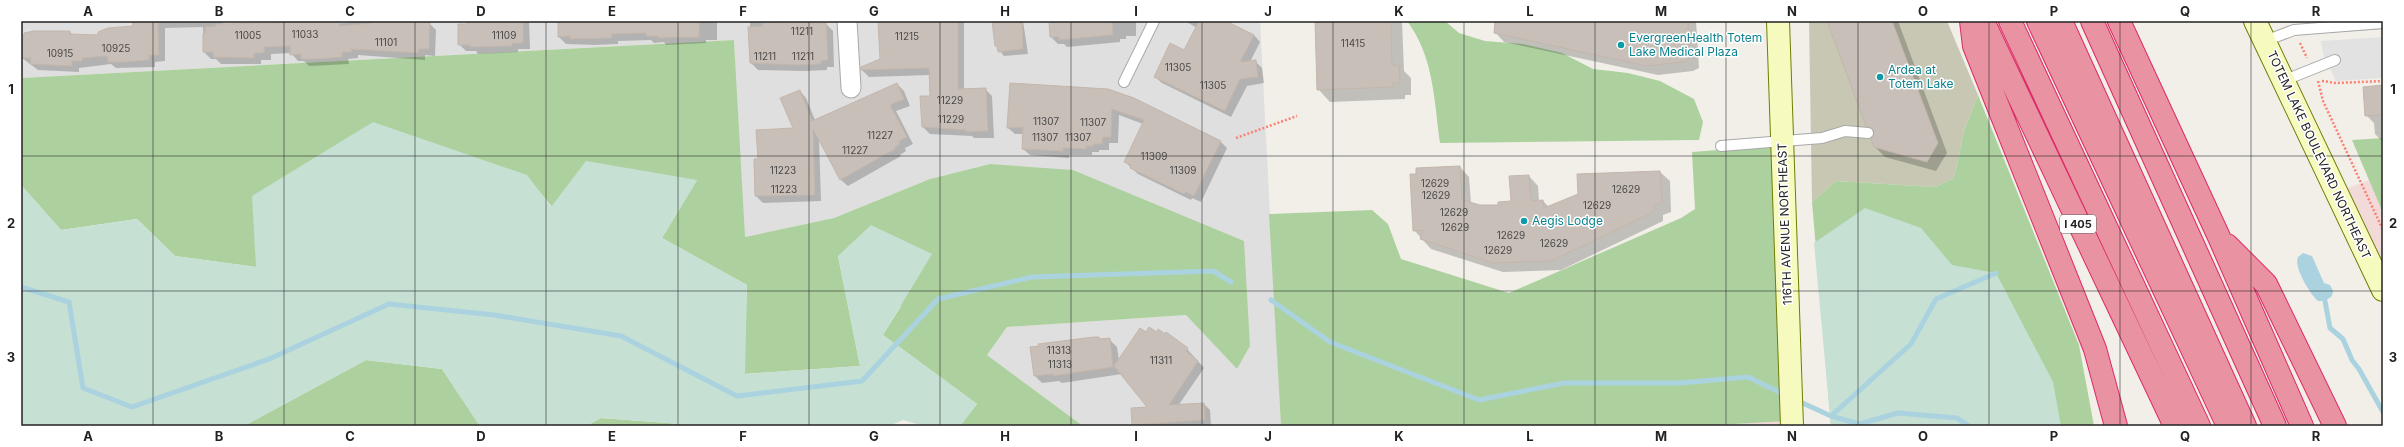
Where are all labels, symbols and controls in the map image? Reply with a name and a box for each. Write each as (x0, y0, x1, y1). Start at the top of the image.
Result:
text: A (83, 3, 93, 19)
text: B (215, 3, 224, 19)
text: C (345, 3, 355, 19)
text: D (476, 3, 486, 19)
text: E (608, 3, 616, 19)
text: F (739, 3, 747, 19)
text: G (869, 3, 879, 19)
text: H (1000, 3, 1010, 19)
text: I (1134, 3, 1138, 19)
text: J (1264, 3, 1272, 19)
text: K (1394, 3, 1404, 19)
text: L (1526, 3, 1534, 19)
text: M (1655, 3, 1667, 19)
text: N (1787, 3, 1797, 19)
text: O (1918, 3, 1928, 19)
text: P (2050, 3, 2058, 19)
text: Q (2180, 3, 2190, 19)
text: R (2312, 3, 2321, 19)
house number: 11211 (791, 25, 813, 37)
house number: 11033 (292, 28, 318, 40)
house number: 11005 (235, 29, 261, 41)
house number: 11109 (492, 29, 516, 41)
house number: 11215 (895, 30, 919, 42)
place label: EvergreenHealth Totem Lake Medical Plaza (1629, 30, 1762, 59)
house number: 11101 (375, 36, 397, 48)
house number: 11415 (1341, 37, 1365, 49)
marker: EvergreenHealth Totem Lake Medical Plaza (1616, 40, 1626, 50)
house number: 10925 (102, 42, 130, 54)
house number: 10915 (47, 47, 73, 59)
street label: TOTEM LAKE BOULEVARD NORTHEAST (2264, 48, 2375, 262)
house number: 11211 (754, 50, 776, 62)
house number: 11211 (792, 50, 814, 62)
house number: 11305 (1165, 61, 1191, 73)
place label: Ardea at Totem Lake (1888, 62, 1954, 91)
marker: Ardea at Totem Lake (1875, 72, 1885, 82)
house number: 11305 (1200, 79, 1226, 91)
text: 1 (8, 81, 14, 97)
text: 1 (2390, 81, 2396, 97)
house number: 11229 (937, 94, 963, 106)
house number: 11229 (938, 113, 964, 125)
house number: 11307 (1033, 115, 1059, 127)
house number: 11307 (1080, 116, 1106, 128)
house number: 11227 (867, 129, 893, 141)
house number: 11307 (1032, 131, 1058, 143)
house number: 11307 (1065, 131, 1091, 143)
street label: 116TH AVENUE NORTHEAST (1774, 142, 1795, 305)
house number: 11227 (842, 144, 868, 156)
house number: 11309 (1141, 150, 1167, 162)
house number: 11223 (770, 164, 796, 176)
house number: 11309 (1170, 164, 1196, 176)
house number: 12629 (1421, 177, 1449, 189)
house number: 11223 (771, 183, 797, 195)
house number: 12629 (1612, 183, 1640, 195)
house number: 12629 (1422, 189, 1450, 201)
house number: 12629 (1583, 199, 1611, 211)
house number: 12629 (1440, 206, 1468, 218)
place label: Aegis Lodge (1532, 213, 1603, 228)
text: 2 (7, 215, 15, 231)
road number: I 405 (2060, 215, 2096, 233)
text: 2 (2389, 215, 2397, 231)
marker: Aegis Lodge (1519, 216, 1529, 226)
house number: 12629 (1441, 221, 1469, 233)
house number: 12629 (1497, 229, 1525, 241)
house number: 12629 (1540, 237, 1568, 249)
house number: 12629 (1484, 244, 1512, 256)
house number: 11313 (1047, 344, 1071, 356)
text: 3 (7, 349, 15, 365)
text: 3 (2389, 349, 2397, 365)
house number: 11311 (1150, 354, 1172, 366)
house number: 11313 (1048, 358, 1072, 370)
text: A (83, 428, 93, 444)
text: B (215, 428, 224, 444)
text: C (345, 428, 355, 444)
text: D (476, 428, 486, 444)
text: E (608, 428, 616, 444)
text: F (739, 428, 747, 444)
text: G (869, 428, 879, 444)
text: H (1000, 428, 1010, 444)
text: I (1134, 428, 1138, 444)
text: J (1264, 428, 1272, 444)
text: K (1394, 428, 1404, 444)
text: L (1526, 428, 1534, 444)
text: M (1655, 428, 1667, 444)
text: N (1787, 428, 1797, 444)
text: O (1918, 428, 1928, 444)
text: P (2050, 428, 2058, 444)
text: Q (2180, 428, 2190, 444)
text: R (2312, 428, 2321, 444)

